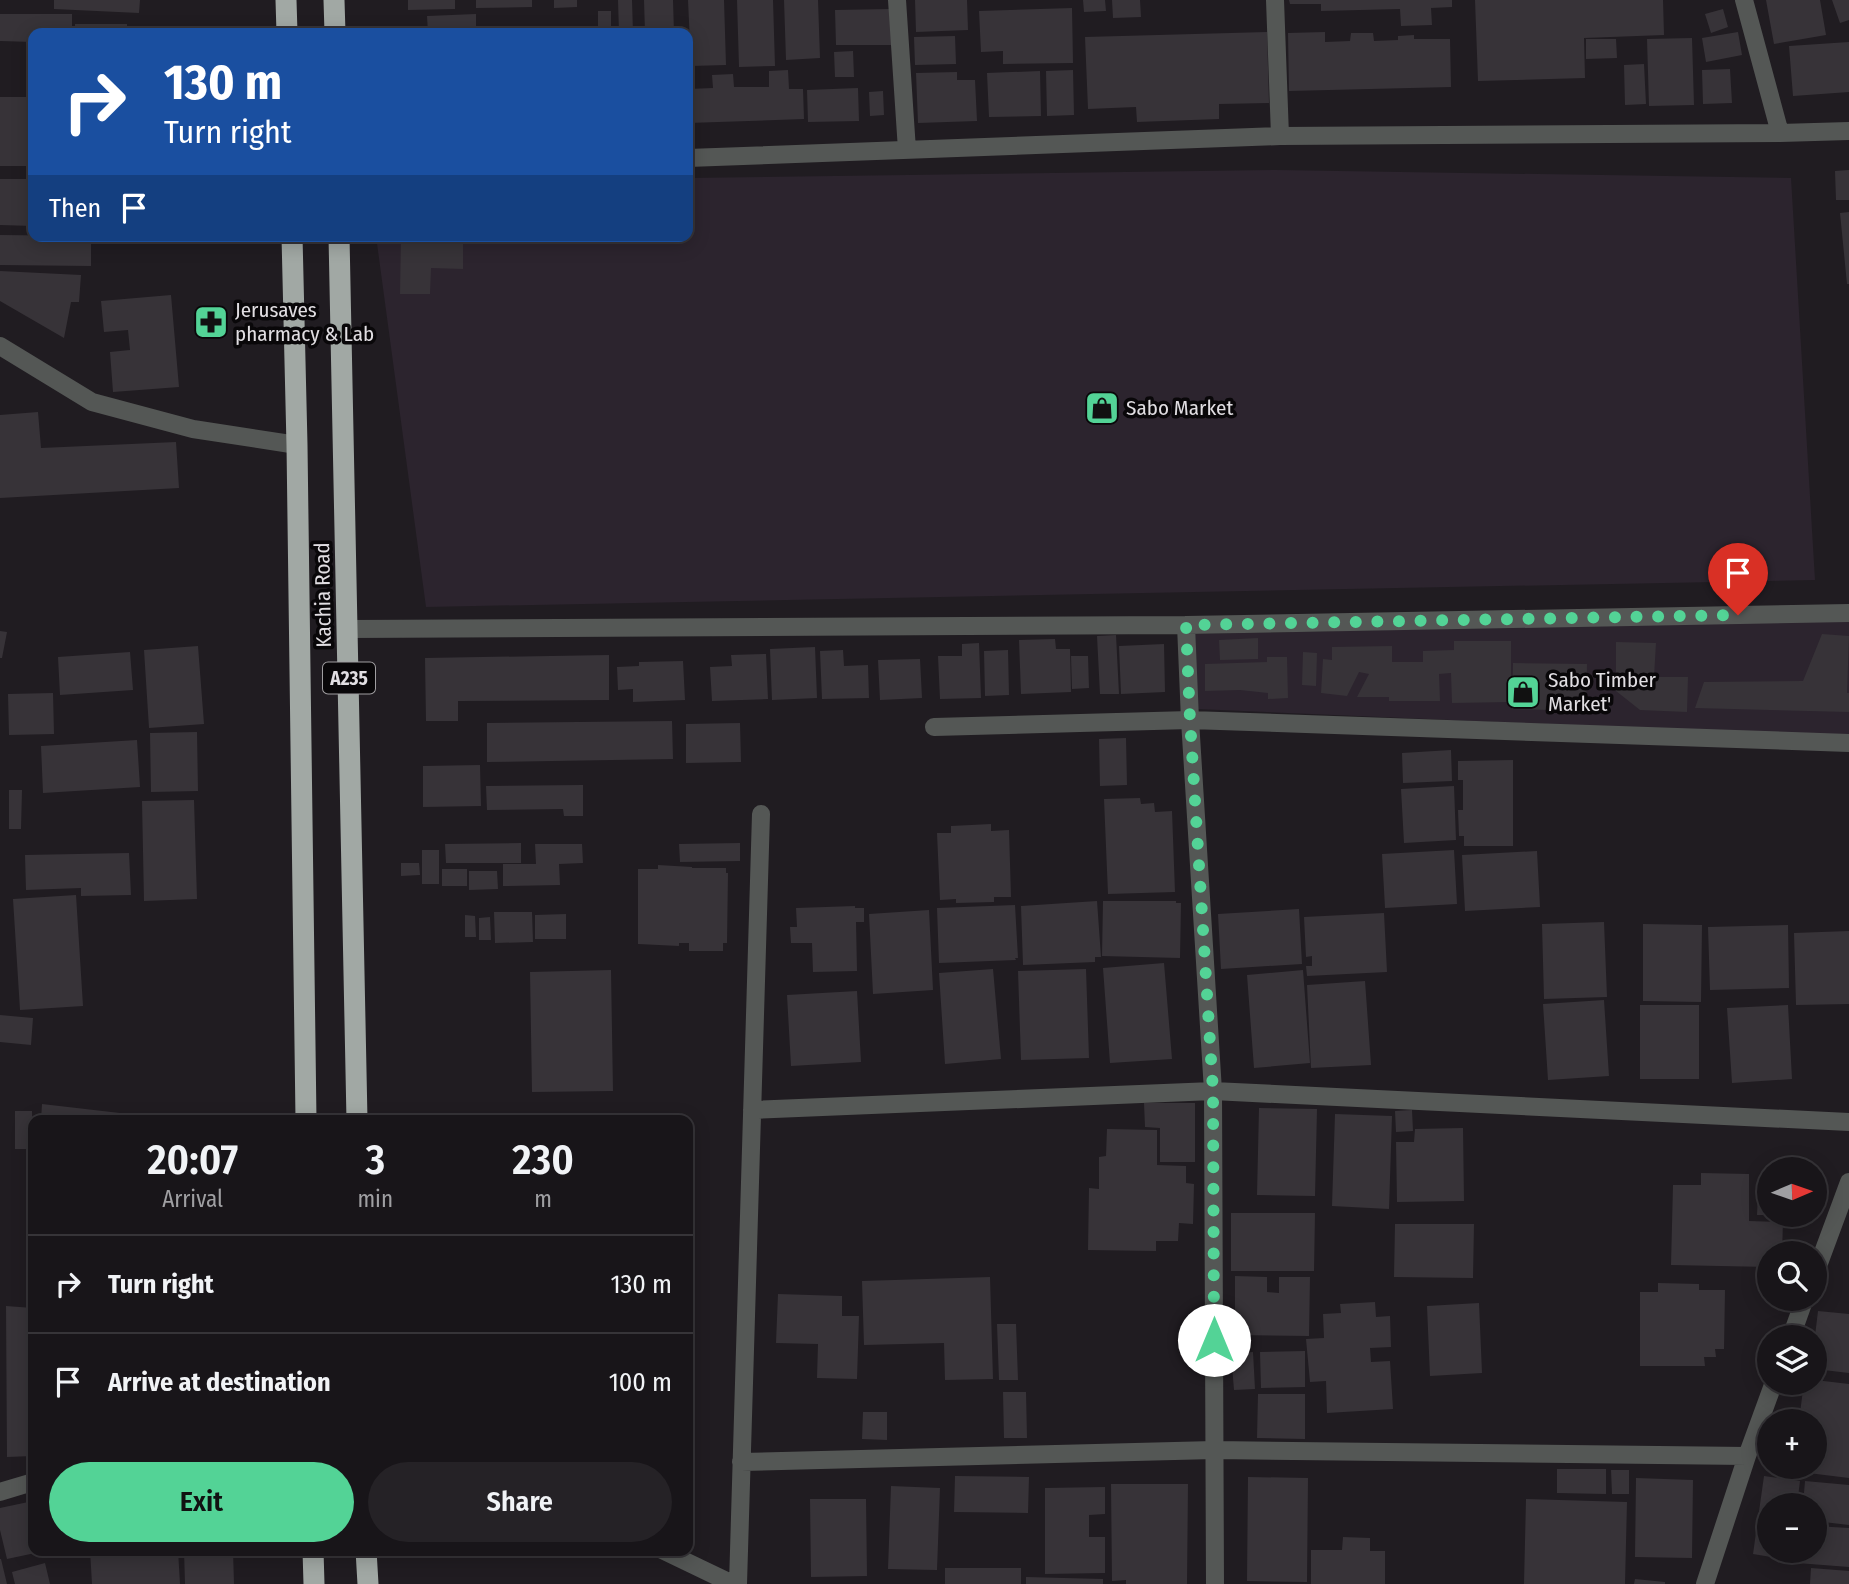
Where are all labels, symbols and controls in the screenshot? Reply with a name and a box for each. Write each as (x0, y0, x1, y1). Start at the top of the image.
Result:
text: 130 m (164, 53, 282, 112)
icon: right (49, 56, 140, 147)
text: Turn right (164, 113, 291, 151)
icon: arrive (115, 189, 153, 227)
text: Then (49, 193, 101, 224)
place label: Jerusaves pharmacy & Lab (235, 297, 374, 347)
pharmacy icon: Jerusaves pharmacy & Lab (192, 303, 230, 341)
shop icon: Sabo Market (1083, 389, 1121, 427)
place label: Sabo Market (1126, 395, 1233, 421)
street label: Kachia Road (309, 542, 337, 648)
pin (1708, 543, 1768, 615)
icon: arrive (1719, 554, 1757, 592)
road number: A235 (323, 663, 375, 694)
place label: Sabo Timber Market' (1548, 667, 1657, 717)
shop icon: Sabo Timber Market' (1504, 673, 1542, 711)
text: 20:07 (147, 1135, 238, 1185)
text: 3 (365, 1135, 385, 1185)
text: 230 (512, 1135, 574, 1185)
north arrow (1757, 1157, 1827, 1227)
map controls (1757, 1157, 1827, 1563)
text: Arrival (162, 1185, 223, 1213)
text: min (357, 1185, 393, 1213)
text: m (534, 1185, 552, 1213)
button: search (1757, 1241, 1827, 1311)
icon: right (49, 1265, 87, 1303)
text: Turn right (108, 1269, 214, 1300)
text: 130 m (610, 1269, 672, 1300)
position arrow (1177, 1303, 1251, 1377)
button: layers (1757, 1325, 1827, 1395)
icon: arrive (49, 1363, 87, 1401)
text: Arrive at destination (108, 1367, 331, 1398)
text: 100 m (609, 1367, 672, 1398)
button: + (1757, 1409, 1827, 1479)
button: Exit (49, 1462, 354, 1542)
button: Share (368, 1462, 672, 1542)
button: − (1757, 1493, 1827, 1563)

